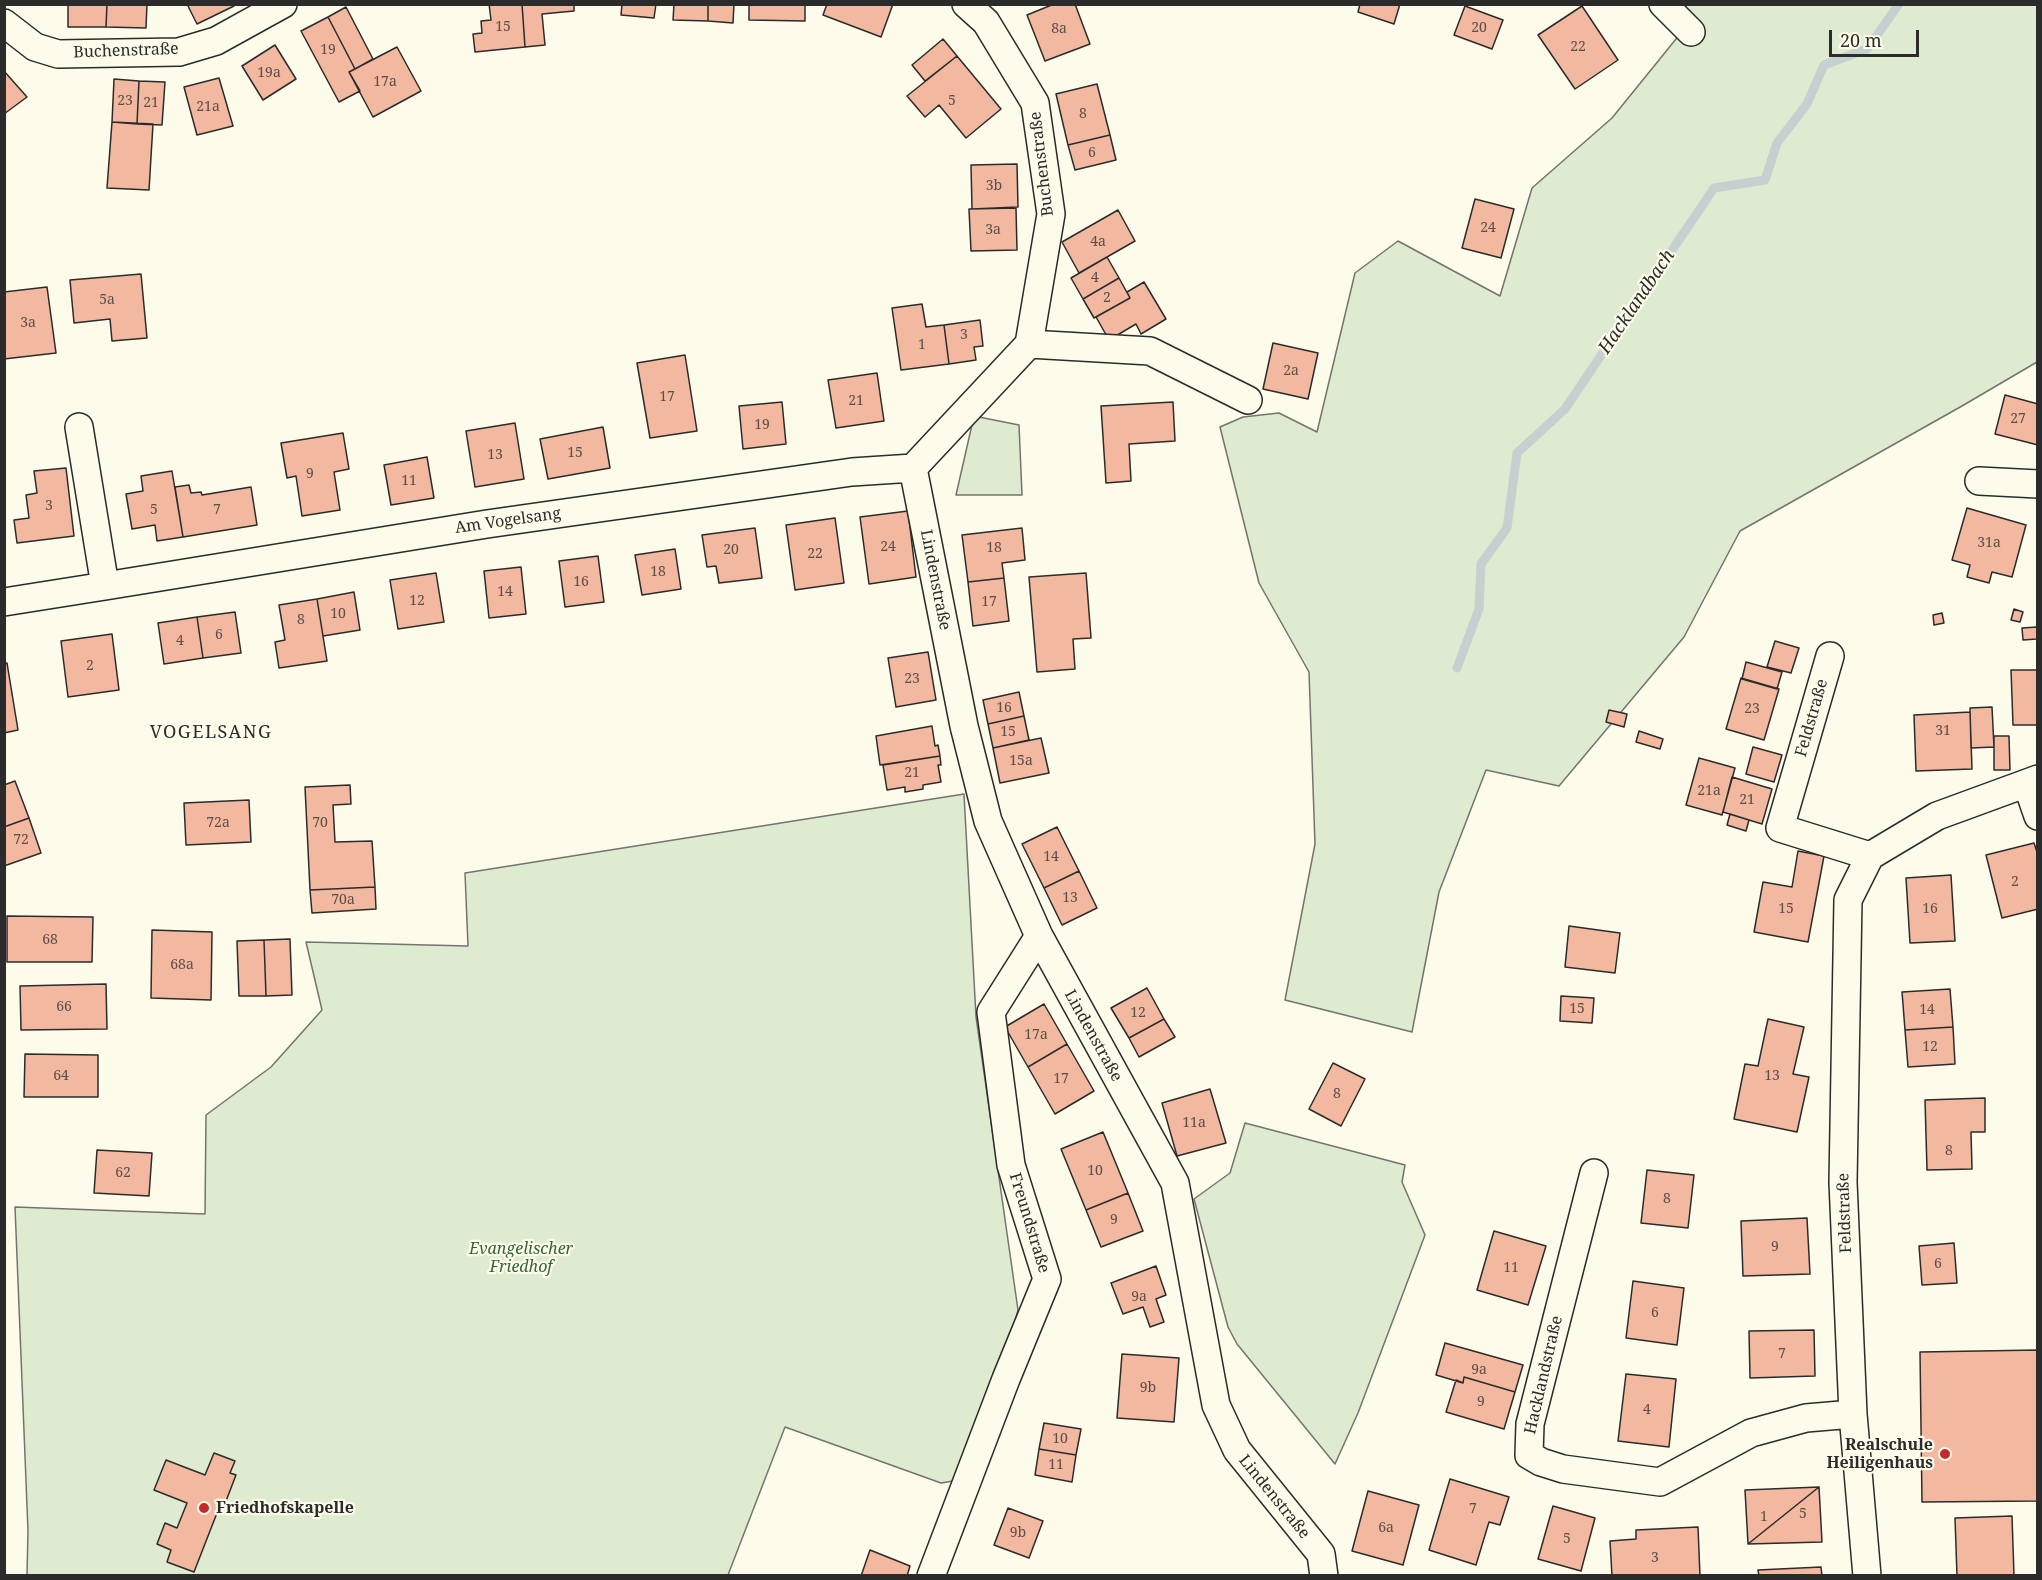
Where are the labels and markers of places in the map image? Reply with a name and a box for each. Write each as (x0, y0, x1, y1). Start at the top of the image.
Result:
place label: Realschule Heiligenhaus (1826, 1435, 1933, 1473)
marker: Realschule Heiligenhaus (1938, 1447, 1952, 1461)
place label: Friedhofskapelle (216, 1498, 354, 1518)
marker: Friedhofskapelle (197, 1501, 211, 1515)

